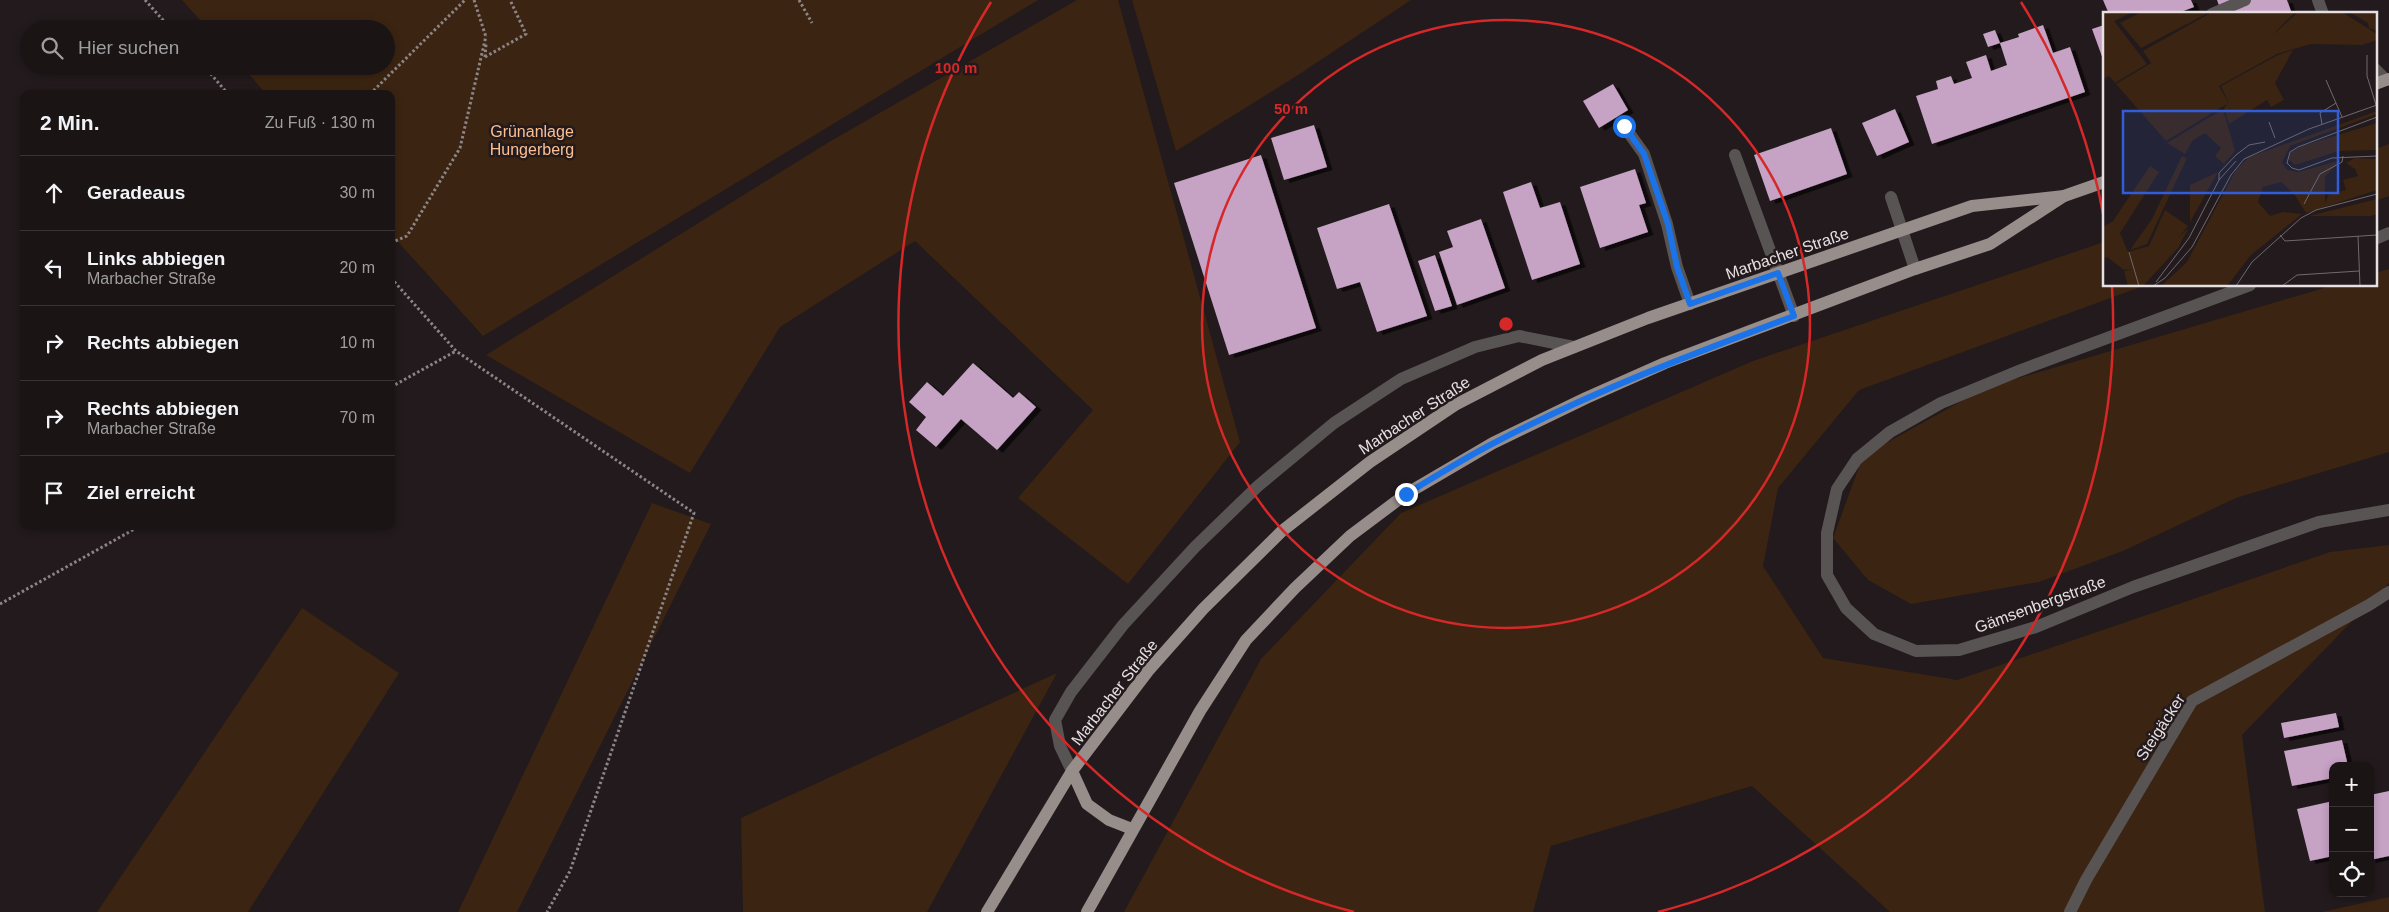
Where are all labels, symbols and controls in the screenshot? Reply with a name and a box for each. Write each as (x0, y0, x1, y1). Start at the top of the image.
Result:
inset map (2103, 12, 2376, 286)
search box (20, 20, 395, 75)
icon: search (38, 34, 66, 62)
text: Hier suchen (78, 37, 179, 58)
text: 100 m (935, 59, 977, 76)
text: 50 m (1274, 100, 1308, 117)
text: 2 Min. (40, 111, 100, 134)
text: Zu Fuß · 130 m (265, 114, 375, 131)
route start (1613, 115, 1636, 138)
park label: Grünanlage Hungerberg (490, 123, 574, 158)
icon: ahead (40, 179, 68, 207)
text: Geradeaus (87, 182, 185, 203)
text: 30 m (339, 184, 375, 201)
street label: Marbacher Straße (1723, 224, 1851, 282)
text: Links abbiegen (87, 248, 225, 269)
icon: left (40, 254, 68, 282)
text: 20 m (339, 259, 375, 276)
text: Marbacher Straße (87, 270, 216, 287)
centre of rings (1497, 315, 1515, 333)
icon: right (40, 329, 68, 357)
text: Rechts abbiegen (87, 332, 239, 353)
text: 10 m (339, 334, 375, 351)
street label: Marbacher Straße (1356, 373, 1473, 458)
text: Rechts abbiegen (87, 398, 239, 419)
icon: right (40, 404, 68, 432)
text: 70 m (339, 409, 375, 426)
text: Marbacher Straße (87, 420, 216, 437)
icon: arrive (40, 479, 68, 507)
text: Ziel erreicht (87, 482, 195, 503)
route end (1395, 483, 1418, 506)
street label: Gämsenbergstraße (1972, 573, 2108, 636)
street label: Marbacher Straße (1068, 636, 1161, 748)
street label: Steigäcker (2133, 690, 2188, 764)
map controls (2329, 762, 2374, 897)
button: + (2329, 762, 2374, 807)
button: − (2329, 807, 2374, 852)
button: locate (2329, 852, 2374, 897)

